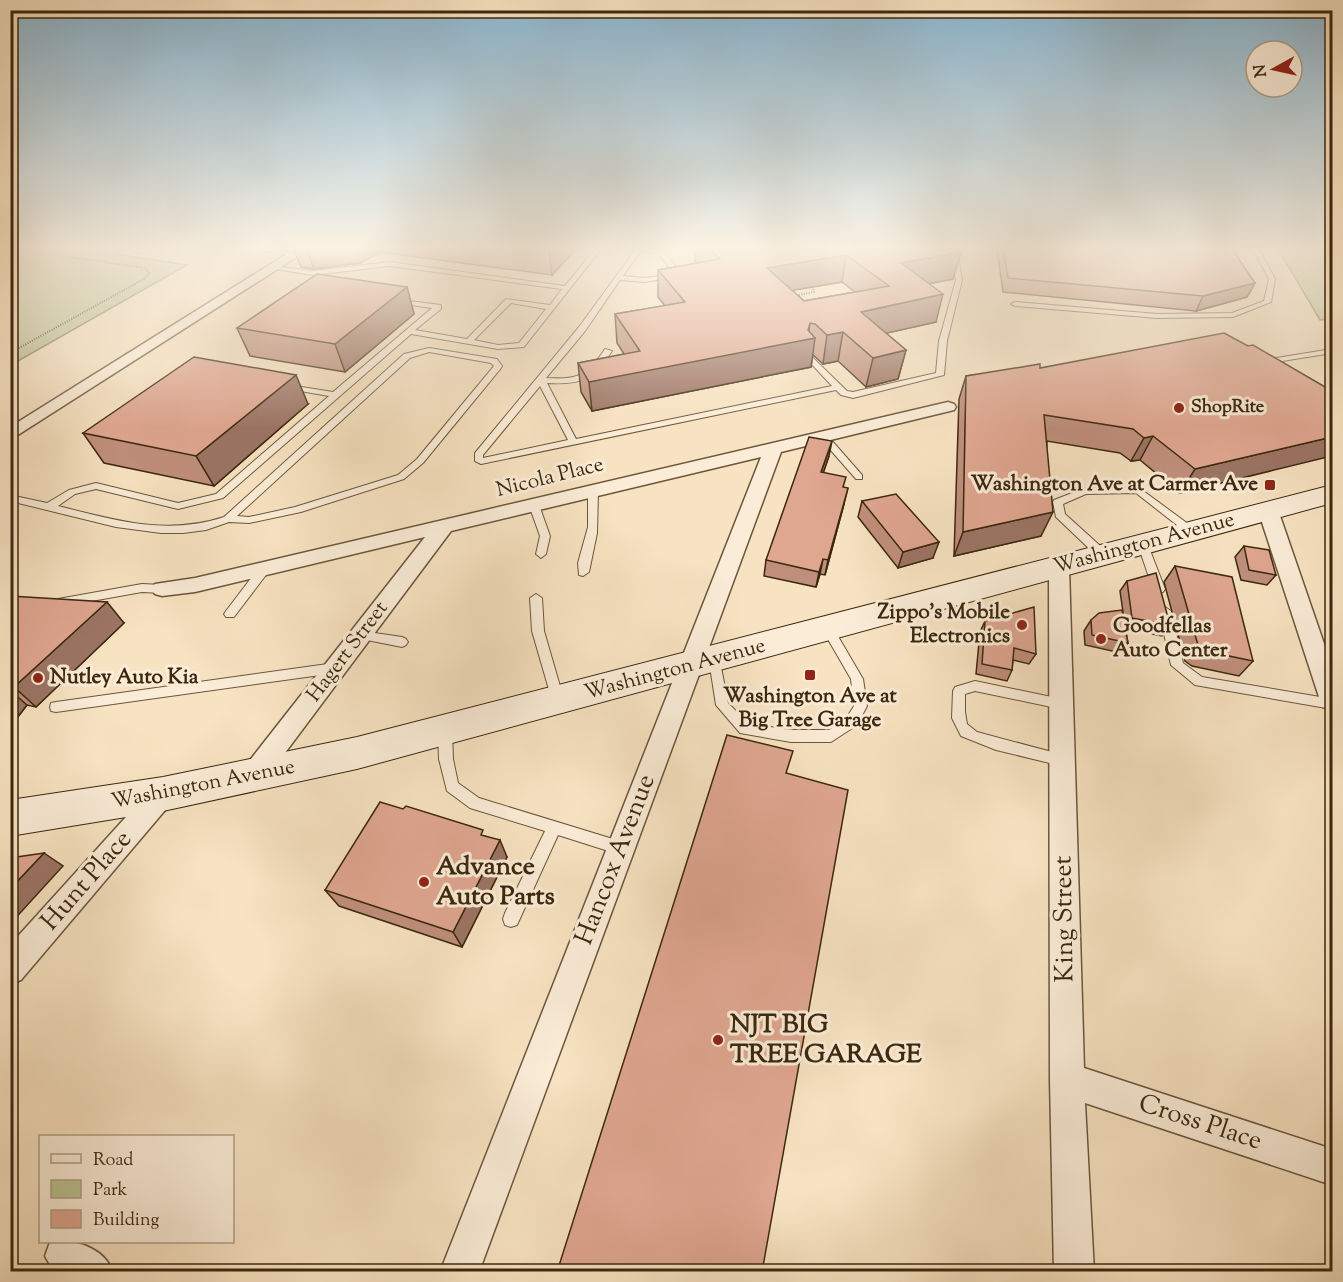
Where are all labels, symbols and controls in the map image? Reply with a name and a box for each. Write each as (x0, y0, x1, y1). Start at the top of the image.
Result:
north arrow (1244, 39, 1304, 99)
text: N (1249, 63, 1274, 79)
place label: ShopRite (1191, 395, 1265, 421)
marker: ShopRite (1172, 401, 1186, 415)
street label: Nicola Place (493, 450, 607, 506)
place label: Washington Ave at Carmer Ave (971, 470, 1258, 500)
marker: Washington Ave at Carmer Ave (1263, 478, 1277, 492)
street label: Washington Avenue (1050, 505, 1238, 583)
street label: Hagert Street (300, 595, 396, 709)
place label: Zippo's Mobile Electronics (878, 598, 1010, 652)
place label: Goodfellas Auto Center (1113, 612, 1228, 666)
marker: Zippo's Mobile Electronics (1015, 618, 1029, 632)
street label: Washington Avenue (581, 631, 769, 709)
marker: Goodfellas Auto Center (1094, 632, 1108, 646)
place label: Nutley Auto Kia (50, 663, 199, 693)
marker: Washington Ave at Big Tree Garage (803, 668, 817, 682)
marker: Nutley Auto Kia (31, 671, 45, 685)
place label: Washington Ave at Big Tree Garage (723, 682, 898, 736)
street label: Washington Avenue (109, 752, 297, 818)
street label: Hancox Avenue (566, 769, 666, 951)
street label: Hunt Place (33, 823, 141, 939)
place label: Advance Auto Parts (436, 849, 555, 916)
street label: King Street (1045, 855, 1085, 983)
marker: Advance Auto Parts (417, 875, 431, 889)
place label: NJT BIG TREE GARAGE (730, 1007, 922, 1074)
marker: NJT BIG TREE GARAGE (711, 1033, 725, 1047)
street label: Cross Place (1133, 1086, 1267, 1160)
legend (39, 1135, 234, 1243)
text: Road (93, 1148, 133, 1174)
text: Park (93, 1178, 128, 1204)
text: Building (93, 1208, 159, 1234)

